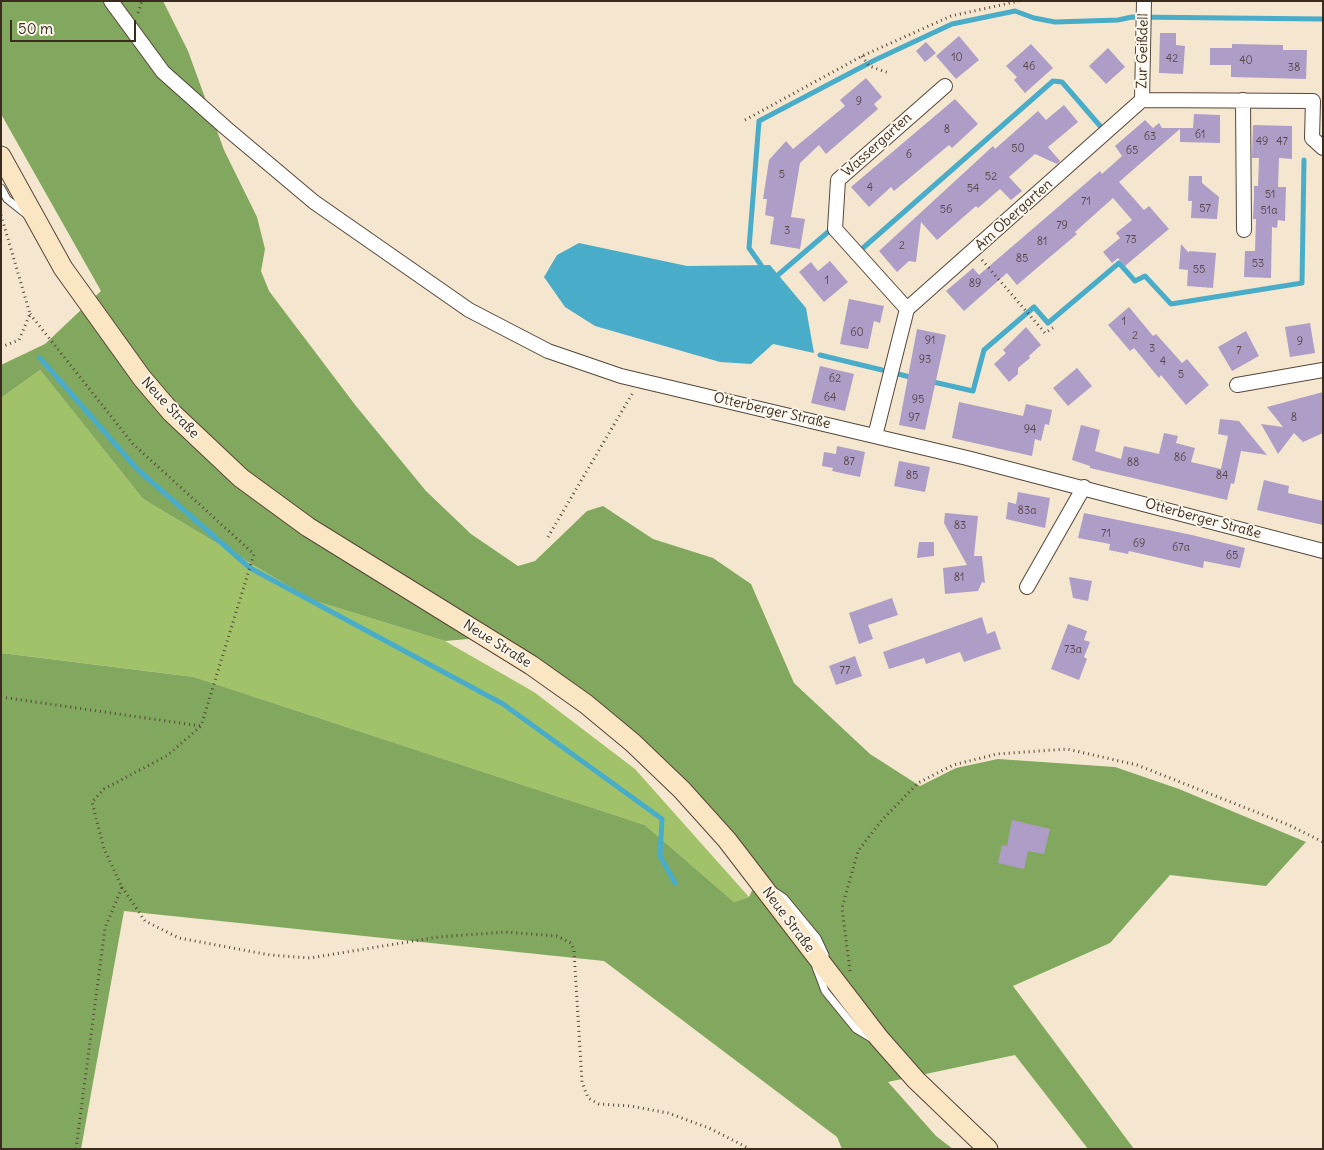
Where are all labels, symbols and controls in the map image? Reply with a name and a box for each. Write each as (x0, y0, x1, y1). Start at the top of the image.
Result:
scale bar (12, 10, 139, 42)
street label: Zur Geißdell (1134, 13, 1152, 89)
text: 50 m (18, 19, 53, 38)
house number: 10 (951, 51, 963, 65)
house number: 42 (1166, 52, 1178, 66)
house number: 40 (1239, 54, 1253, 68)
house number: 46 (1023, 60, 1035, 74)
house number: 38 (1288, 61, 1300, 75)
house number: 9 (856, 95, 862, 109)
street label: Wassergarten (839, 109, 915, 181)
house number: 8 (944, 123, 950, 137)
house number: 61 (1195, 128, 1205, 142)
house number: 63 (1144, 130, 1156, 144)
house number: 49 (1256, 135, 1268, 149)
house number: 47 (1276, 135, 1288, 149)
house number: 50 (1011, 142, 1025, 156)
house number: 65 (1126, 144, 1138, 158)
house number: 6 (906, 148, 912, 162)
house number: 5 (779, 168, 785, 182)
house number: 52 (985, 170, 997, 184)
street label: Am Obergarten (972, 176, 1056, 254)
house number: 4 (867, 181, 873, 195)
house number: 54 (967, 182, 979, 196)
house number: 51 (1265, 188, 1275, 202)
house number: 71 (1081, 195, 1091, 209)
house number: 57 (1199, 202, 1211, 216)
house number: 56 (940, 203, 952, 217)
house number: 51a (1261, 204, 1277, 218)
house number: 79 (1056, 219, 1068, 233)
house number: 3 (784, 224, 790, 238)
house number: 73 (1125, 233, 1137, 247)
house number: 81 (1037, 235, 1047, 249)
house number: 2 (899, 239, 905, 253)
house number: 85 (1016, 252, 1028, 266)
house number: 53 (1252, 257, 1264, 271)
house number: 55 (1193, 263, 1205, 277)
house number: 1 (825, 274, 829, 288)
house number: 89 (969, 277, 981, 291)
house number: 1 (1122, 315, 1126, 329)
house number: 60 (850, 326, 864, 340)
house number: 2 (1132, 329, 1138, 343)
house number: 91 (925, 334, 935, 348)
house number: 9 (1297, 335, 1303, 349)
house number: 3 (1149, 342, 1155, 356)
house number: 7 (1236, 344, 1242, 358)
house number: 93 (919, 353, 931, 367)
house number: 4 (1160, 355, 1166, 369)
house number: 5 (1178, 368, 1184, 382)
house number: 62 (829, 372, 841, 386)
street label: Neue Straße (138, 374, 202, 442)
street label: Otterberger Straße (712, 389, 832, 433)
house number: 64 (824, 391, 836, 405)
house number: 95 (912, 393, 924, 407)
house number: 97 (908, 411, 920, 425)
house number: 8 (1291, 411, 1297, 425)
house number: 94 (1024, 423, 1036, 437)
house number: 86 (1174, 451, 1186, 465)
house number: 87 (843, 455, 855, 469)
house number: 88 (1127, 456, 1139, 470)
house number: 85 (906, 469, 918, 483)
house number: 84 (1216, 469, 1228, 483)
street label: Otterberger Straße (1143, 495, 1263, 543)
house number: 83a (1018, 504, 1036, 518)
house number: 83 (954, 519, 966, 533)
house number: 71 (1101, 527, 1111, 541)
house number: 69 (1133, 537, 1145, 551)
house number: 67a (1172, 541, 1190, 555)
house number: 65 (1226, 549, 1238, 563)
house number: 81 (954, 571, 964, 585)
street label: Neue Straße (460, 616, 534, 672)
house number: 73a (1064, 643, 1082, 657)
house number: 77 (840, 664, 850, 678)
street label: Neue Straße (758, 884, 818, 956)

